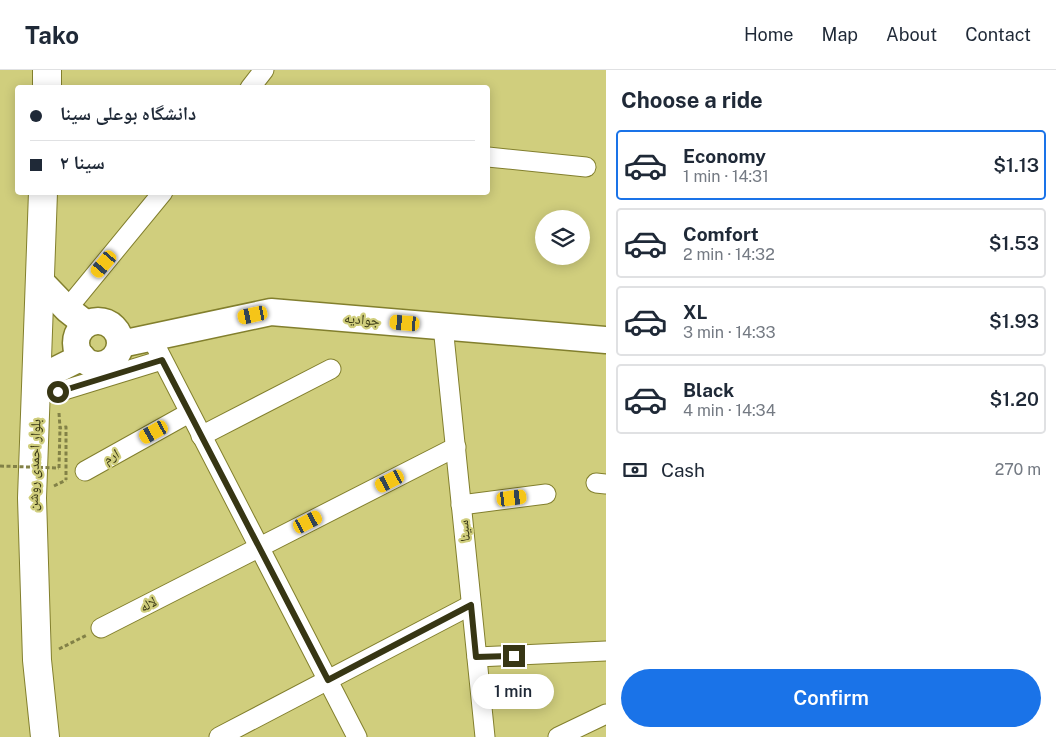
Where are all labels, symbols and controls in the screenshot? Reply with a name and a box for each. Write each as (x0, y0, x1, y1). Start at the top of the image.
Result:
text: Tako (25, 21, 79, 49)
text: Home (744, 24, 794, 45)
text: Map (822, 24, 858, 45)
text: About (886, 24, 937, 45)
text: Contact (965, 24, 1031, 45)
text: Choose a ride (621, 87, 763, 113)
text: دانشگاه بوعلی سینا (60, 102, 196, 124)
icon: car (623, 143, 668, 188)
text: Economy (683, 145, 766, 167)
text: سینا ۲ (60, 151, 105, 173)
text: $1.13 (993, 154, 1039, 176)
text: 1 min · 14:31 (683, 167, 769, 186)
map controls (535, 210, 590, 265)
button: layers (535, 210, 590, 265)
icon: car (623, 221, 668, 266)
text: Comfort (683, 223, 759, 245)
text: $1.53 (989, 232, 1039, 254)
text: 2 min · 14:32 (683, 245, 775, 264)
car (88, 248, 119, 280)
icon: car (623, 299, 668, 344)
text: XL (683, 301, 708, 323)
car (236, 305, 269, 325)
street label: جوادیه (343, 309, 381, 330)
text: $1.93 (989, 310, 1039, 332)
car (389, 314, 420, 332)
text: 3 min · 14:33 (683, 323, 776, 342)
icon: car (623, 377, 668, 422)
text: Black (683, 379, 734, 401)
route start (47, 381, 69, 403)
text: $1.20 (989, 388, 1039, 410)
text: 4 min · 14:34 (683, 401, 776, 420)
car (137, 418, 170, 446)
street label: بلوار احمدی روشن (24, 419, 45, 511)
street label: ارم (100, 445, 123, 469)
icon: cash (621, 456, 649, 484)
text: Cash (661, 459, 705, 481)
text: 270 m (995, 460, 1041, 479)
car (373, 468, 406, 494)
car (496, 489, 527, 507)
car (291, 509, 324, 535)
street label: سینا (455, 519, 473, 543)
street label: لاله (137, 593, 159, 615)
route end (503, 645, 525, 667)
button: Confirm (621, 669, 1041, 727)
callout: 1 min (473, 674, 555, 708)
text: 1 min (494, 682, 532, 701)

